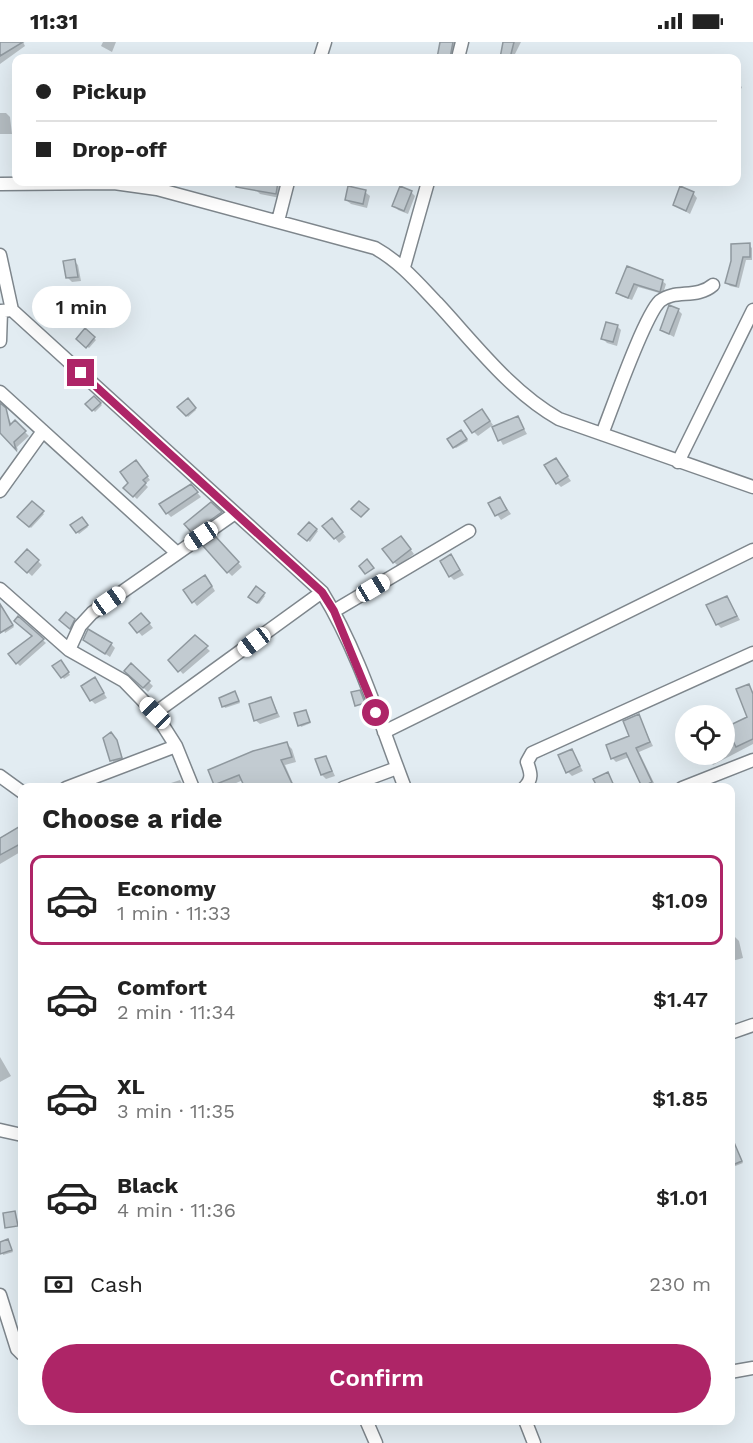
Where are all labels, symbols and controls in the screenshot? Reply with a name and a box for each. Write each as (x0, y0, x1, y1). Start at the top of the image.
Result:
text: 11:31 (30, 9, 78, 34)
text: Pickup (72, 79, 147, 104)
text: Drop-off (72, 137, 167, 162)
callout: 1 min (32, 286, 130, 328)
text: 1 min (56, 295, 107, 319)
route end (67, 359, 94, 386)
car (181, 518, 221, 554)
car (353, 571, 393, 605)
car (89, 583, 129, 619)
car (234, 624, 274, 660)
car (136, 694, 174, 732)
route start (362, 699, 389, 726)
map controls (675, 705, 735, 765)
button: locate (675, 705, 735, 765)
text: Choose a ride (42, 803, 222, 835)
icon: car (45, 873, 99, 927)
text: Economy (117, 876, 216, 901)
text: $1.09 (651, 888, 708, 913)
text: 1 min · 11:33 (117, 901, 231, 925)
icon: car (45, 972, 99, 1026)
text: Comfort (117, 975, 207, 1000)
text: $1.47 (653, 987, 708, 1012)
text: 2 min · 11:34 (117, 1000, 235, 1024)
icon: car (45, 1071, 99, 1125)
text: XL (117, 1074, 145, 1099)
text: $1.85 (652, 1086, 708, 1111)
text: 3 min · 11:35 (117, 1099, 235, 1123)
icon: car (45, 1170, 99, 1224)
text: Black (117, 1173, 178, 1198)
text: $1.01 (656, 1185, 708, 1210)
text: 4 min · 11:36 (117, 1198, 236, 1222)
icon: cash (42, 1268, 75, 1301)
text: Cash (90, 1272, 143, 1297)
text: 230 m (649, 1272, 711, 1296)
button: Confirm (42, 1344, 711, 1413)

